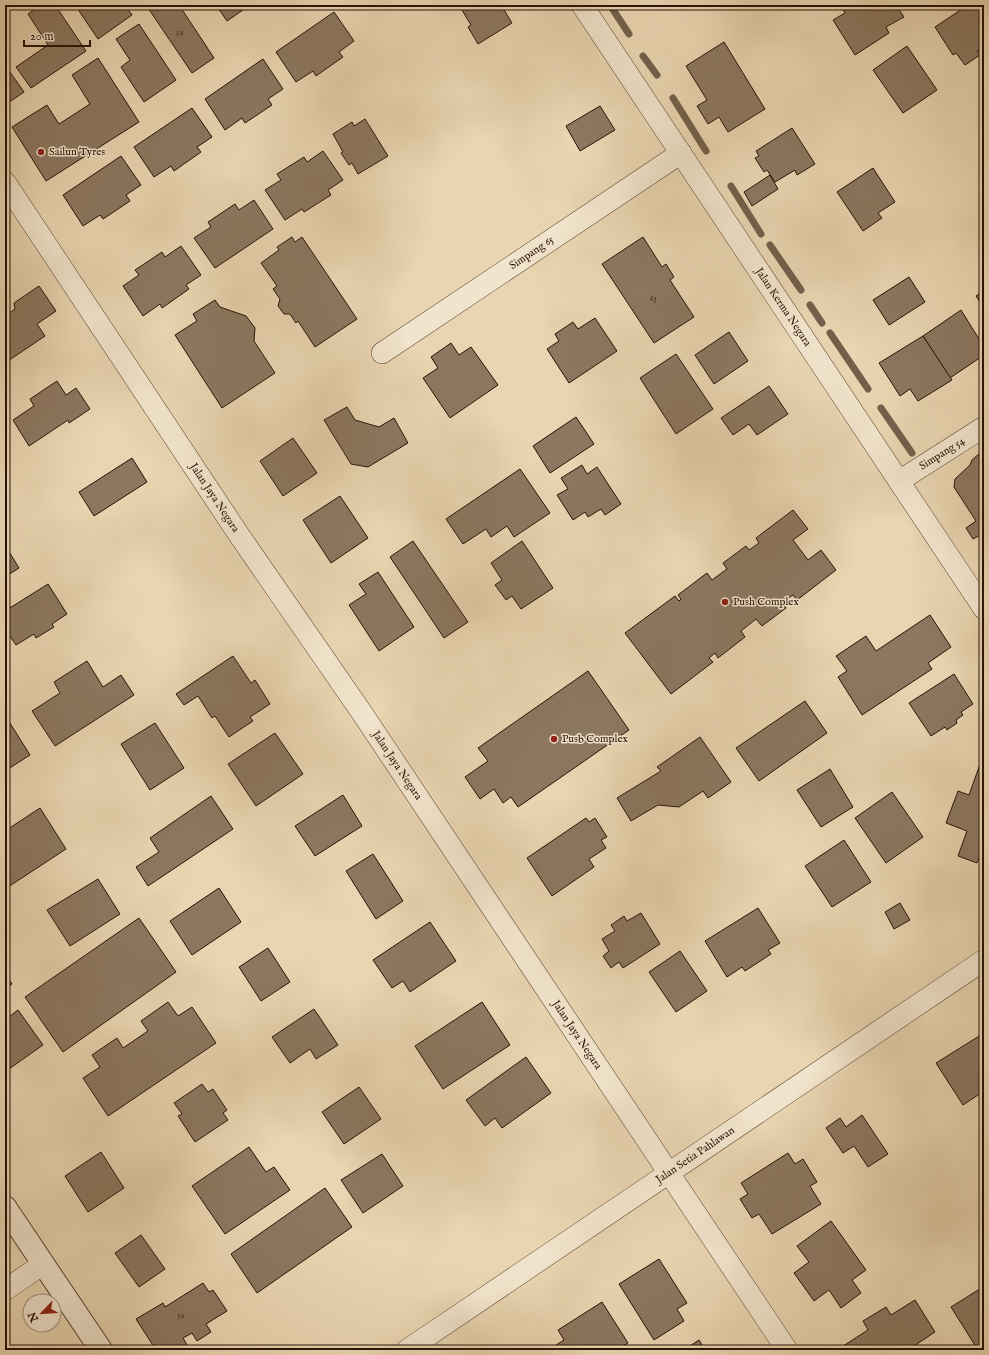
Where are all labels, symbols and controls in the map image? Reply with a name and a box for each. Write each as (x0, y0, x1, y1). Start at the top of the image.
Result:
scale bar (24, 22, 90, 48)
house number: 52 (176, 27, 184, 38)
text: 20 m (30, 29, 53, 44)
place label: Sailun Tyres (49, 145, 105, 159)
marker: Sailun Tyres (36, 147, 46, 157)
street label: Simpang 65 (507, 233, 557, 273)
street label: Jalan Kerma Negara (751, 264, 814, 349)
house number: 63 (649, 293, 657, 304)
street label: Simpang 54 (917, 434, 968, 473)
street label: Jalan Jaya Negara (185, 459, 243, 535)
place label: Push Complex (733, 595, 799, 609)
marker: Push Complex (720, 597, 730, 607)
street label: Jalan Jaya Negara (368, 727, 425, 803)
place label: Pusb Complex (562, 732, 628, 746)
marker: Pusb Complex (549, 734, 559, 744)
street label: Jalan Jaya Negara (548, 996, 605, 1072)
street label: Jalan Setia Pahlawan (652, 1123, 737, 1188)
north arrow (22, 1293, 62, 1333)
text: N (25, 1309, 43, 1325)
house number: 52 (177, 1310, 185, 1321)

